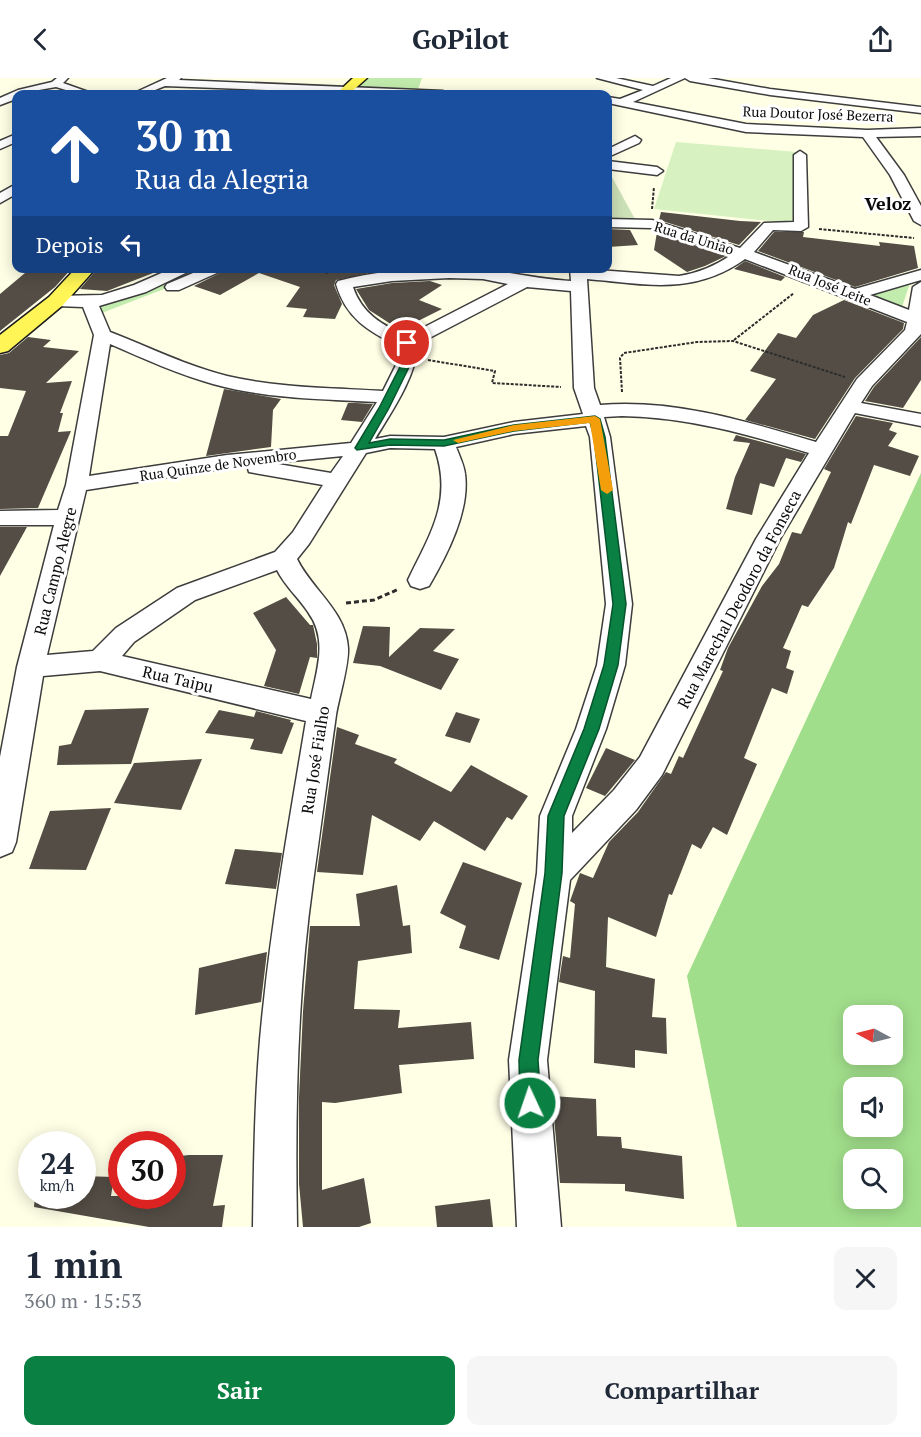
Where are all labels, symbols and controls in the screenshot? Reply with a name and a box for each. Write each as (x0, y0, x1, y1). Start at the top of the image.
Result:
text: GoPilot (412, 21, 509, 57)
icon: back (24, 23, 57, 56)
icon: share (864, 23, 897, 56)
street label: Rua Doutor José Bezerra (742, 101, 894, 126)
text: 30 m (135, 107, 233, 163)
icon: ahead (36, 114, 114, 192)
text: Rua da Alegria (135, 161, 309, 197)
district label: Veloz (865, 191, 911, 215)
street label: Rua da União (652, 216, 737, 259)
icon: left (115, 228, 148, 261)
text: Depois (36, 230, 103, 259)
street label: Rua José Leite (786, 259, 874, 310)
pin (381, 317, 432, 368)
icon: arrive (390, 326, 423, 359)
street label: Rua Quinze de Novembro (138, 444, 298, 485)
street label: Rua Marechal Deodoro da Fonseca (672, 486, 806, 712)
street label: Rua Campo Alegre (28, 505, 82, 637)
street label: Rua Taipu (140, 660, 216, 698)
street label: Rua José Fialho (296, 704, 334, 816)
north arrow (843, 1005, 903, 1065)
map controls (843, 1005, 903, 1209)
position arrow (498, 1071, 562, 1135)
button: sound (843, 1077, 903, 1137)
speed limit sign: 30 (108, 1131, 186, 1209)
text: 24 (40, 1143, 74, 1183)
button: search (843, 1149, 903, 1209)
text: km/h (40, 1175, 74, 1195)
text: 1 min (24, 1241, 122, 1288)
button: close (834, 1247, 897, 1310)
text: 360 m · 15:53 (24, 1287, 142, 1314)
button: Sair (24, 1356, 455, 1425)
button: Compartilhar (467, 1356, 897, 1425)

